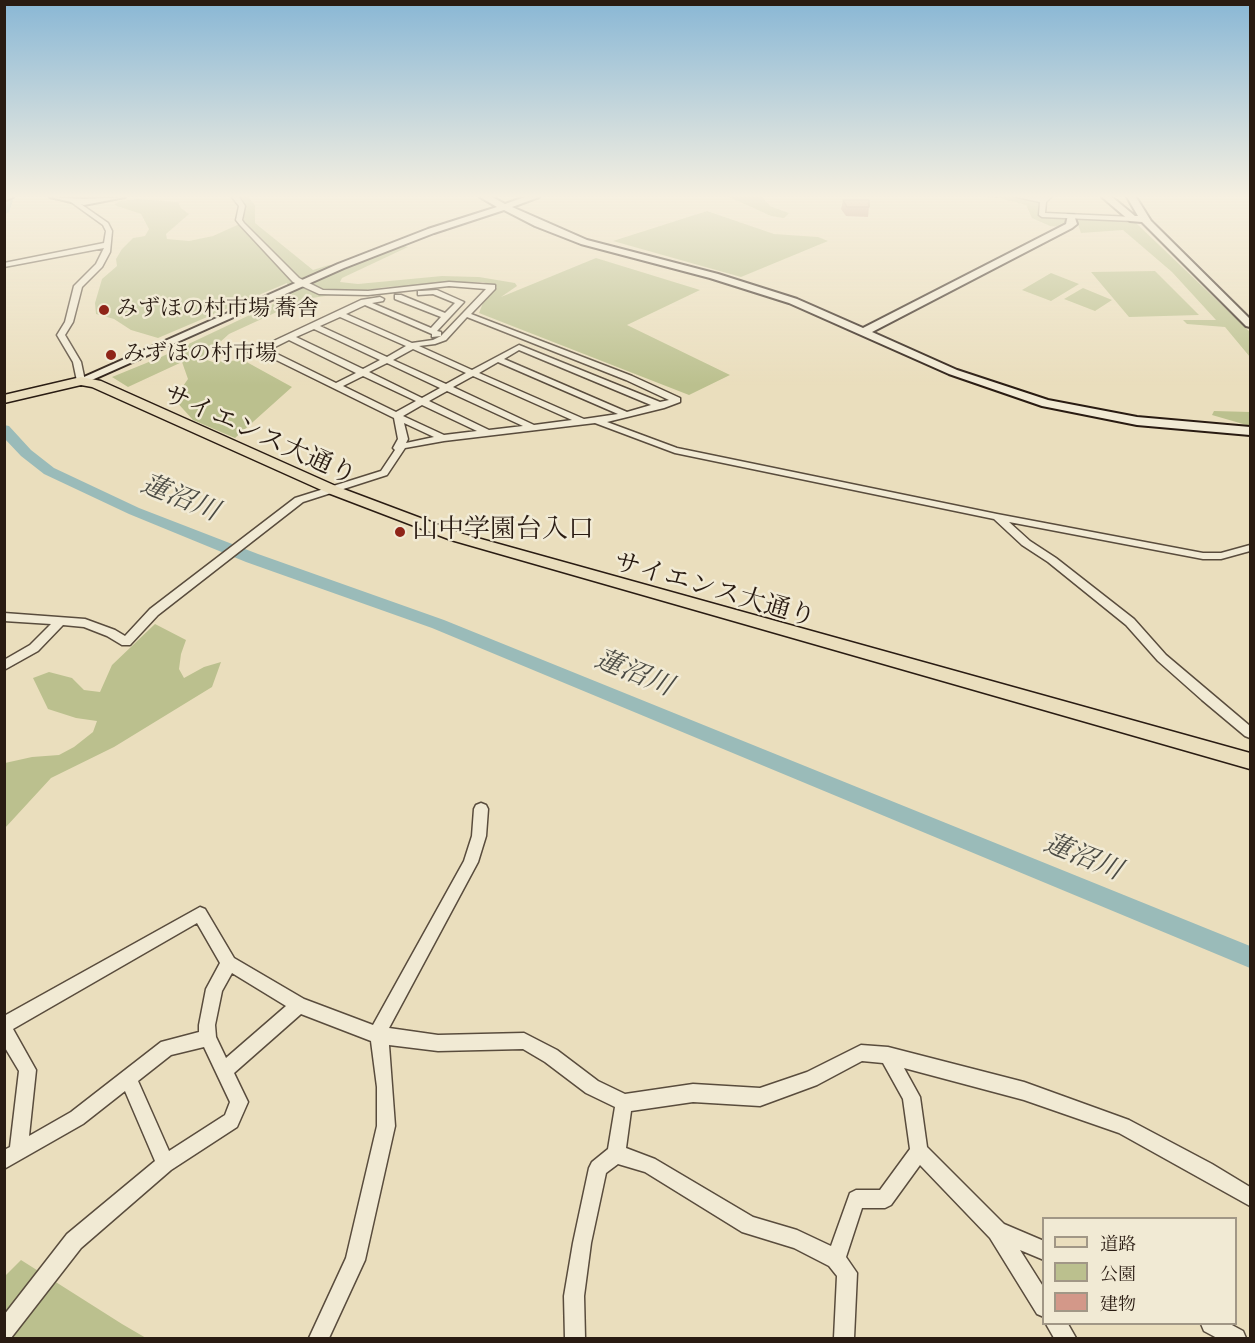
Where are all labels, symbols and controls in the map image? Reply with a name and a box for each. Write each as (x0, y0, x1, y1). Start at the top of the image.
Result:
place label: みずほの村市場 蕎舎 (116, 297, 319, 323)
marker: みずほの村市場 蕎舎 (97, 303, 111, 317)
place label: みずほの村市場 (123, 342, 277, 368)
marker: みずほの村市場 (104, 348, 118, 362)
street label: サイエンス大通り (158, 380, 360, 494)
water label: 蓮沼川 (135, 470, 223, 530)
place label: 山中学園台入口 (412, 516, 594, 548)
marker: 山中学園台入口 (393, 525, 407, 539)
street label: サイエンス大通り (610, 548, 818, 636)
water label: 蓮沼川 (589, 645, 677, 705)
water label: 蓮沼川 (1038, 829, 1126, 889)
legend (1042, 1217, 1237, 1325)
text: 道路 (1100, 1234, 1136, 1256)
text: 公園 (1100, 1264, 1136, 1286)
text: 建物 (1100, 1294, 1136, 1316)

